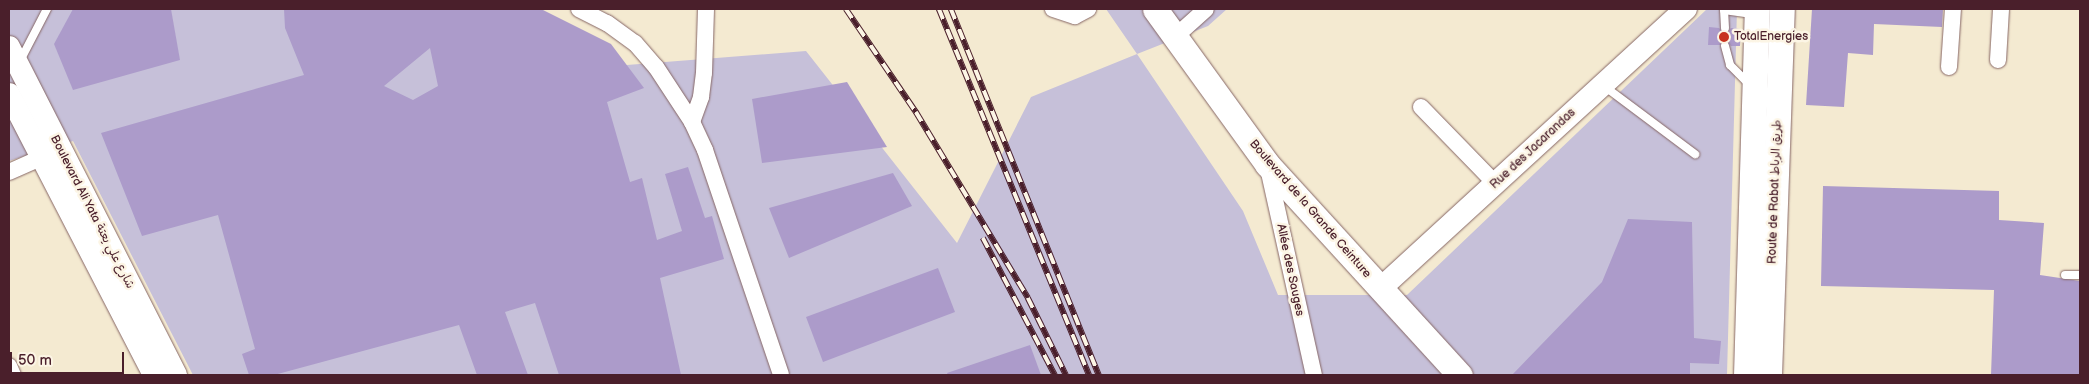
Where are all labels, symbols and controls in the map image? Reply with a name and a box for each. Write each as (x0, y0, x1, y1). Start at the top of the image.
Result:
place label: TotalEnergies (1734, 30, 1808, 44)
marker: TotalEnergies (1718, 31, 1730, 43)
street label: Rue des Jacarandas (1487, 106, 1579, 192)
street label: Route de Rabat طريق الرباط (1765, 120, 1785, 264)
street label: Boulevard Ali Yata شارع علي يعتة (47, 133, 137, 291)
street label: Boulevard de la Grande Ceinture (1246, 137, 1374, 281)
street label: Allée des Sauges (1273, 222, 1307, 318)
scale bar (12, 342, 126, 374)
text: 50 m (18, 351, 52, 370)

